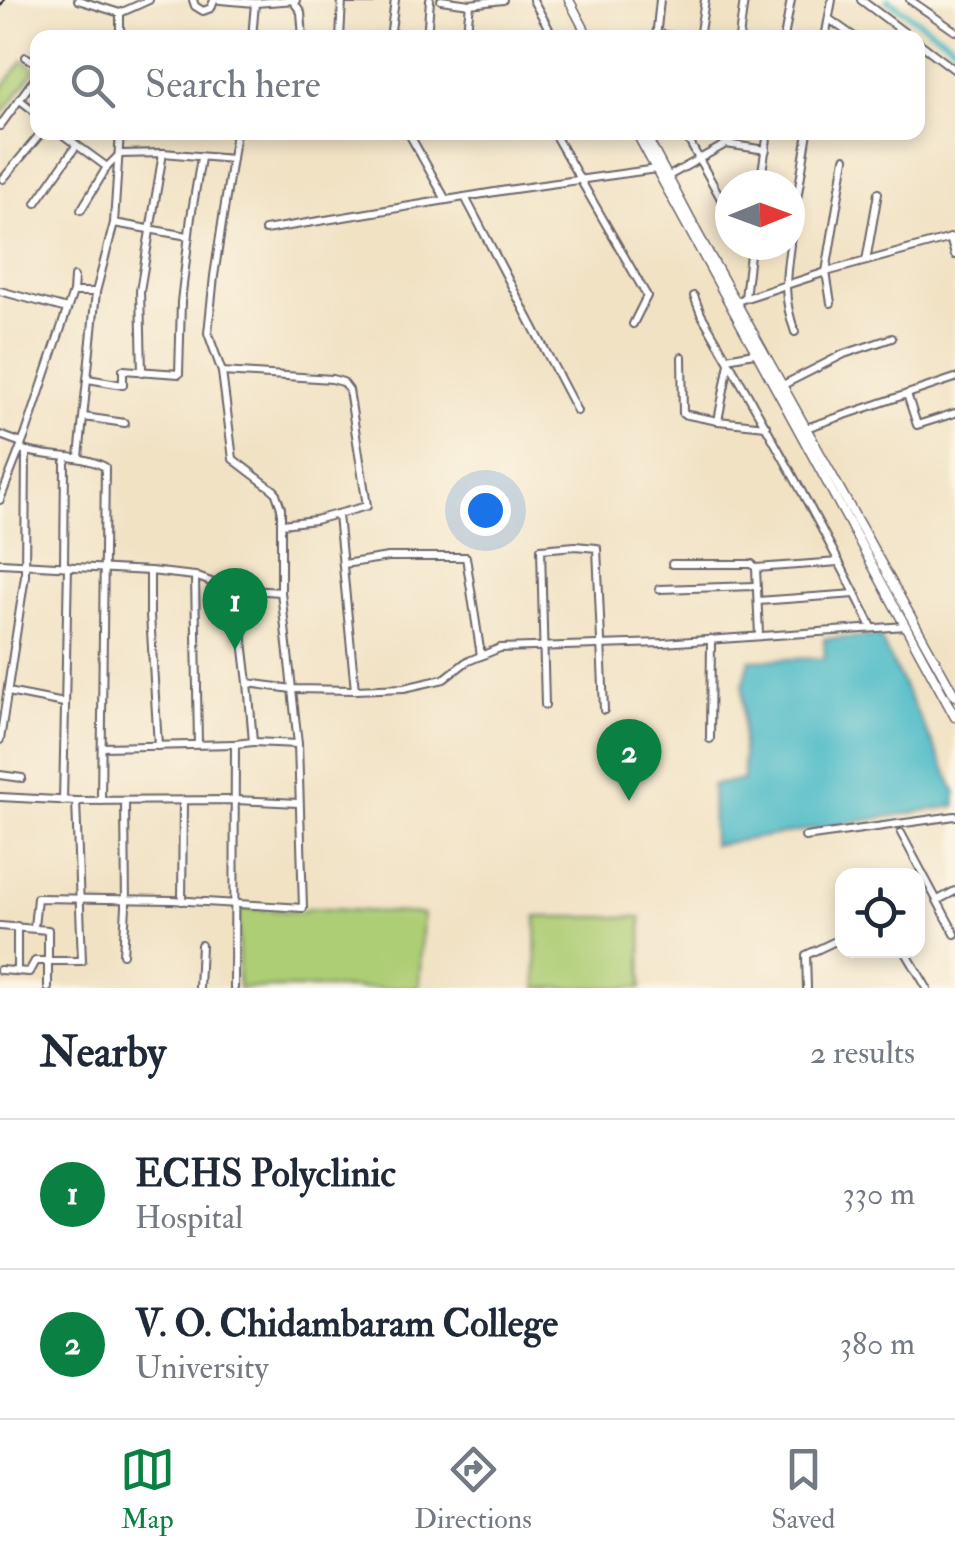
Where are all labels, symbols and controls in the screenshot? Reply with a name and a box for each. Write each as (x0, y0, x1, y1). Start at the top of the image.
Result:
search box (30, 30, 925, 140)
icon: search (65, 58, 120, 113)
text: Search here (145, 61, 321, 109)
north arrow (715, 170, 805, 260)
your location (460, 485, 511, 536)
pin: 1 (202, 568, 268, 650)
pin: 2 (596, 718, 662, 801)
map controls (835, 868, 925, 958)
button: locate (835, 868, 925, 958)
text: Nearby (40, 1027, 166, 1079)
text: 2 results (810, 1033, 915, 1073)
text: ECHS Polyclinic (135, 1150, 396, 1198)
text: 1 (67, 1174, 78, 1214)
text: 330 m (842, 1174, 915, 1214)
text: Hospital (135, 1198, 243, 1238)
text: V. O. Chidambaram College (135, 1300, 558, 1348)
text: 2 (64, 1324, 81, 1364)
text: 380 m (840, 1324, 915, 1364)
text: University (135, 1348, 268, 1388)
tab: Map (120, 1442, 175, 1537)
tab: Directions (414, 1442, 532, 1537)
tab: Saved (771, 1442, 835, 1537)

